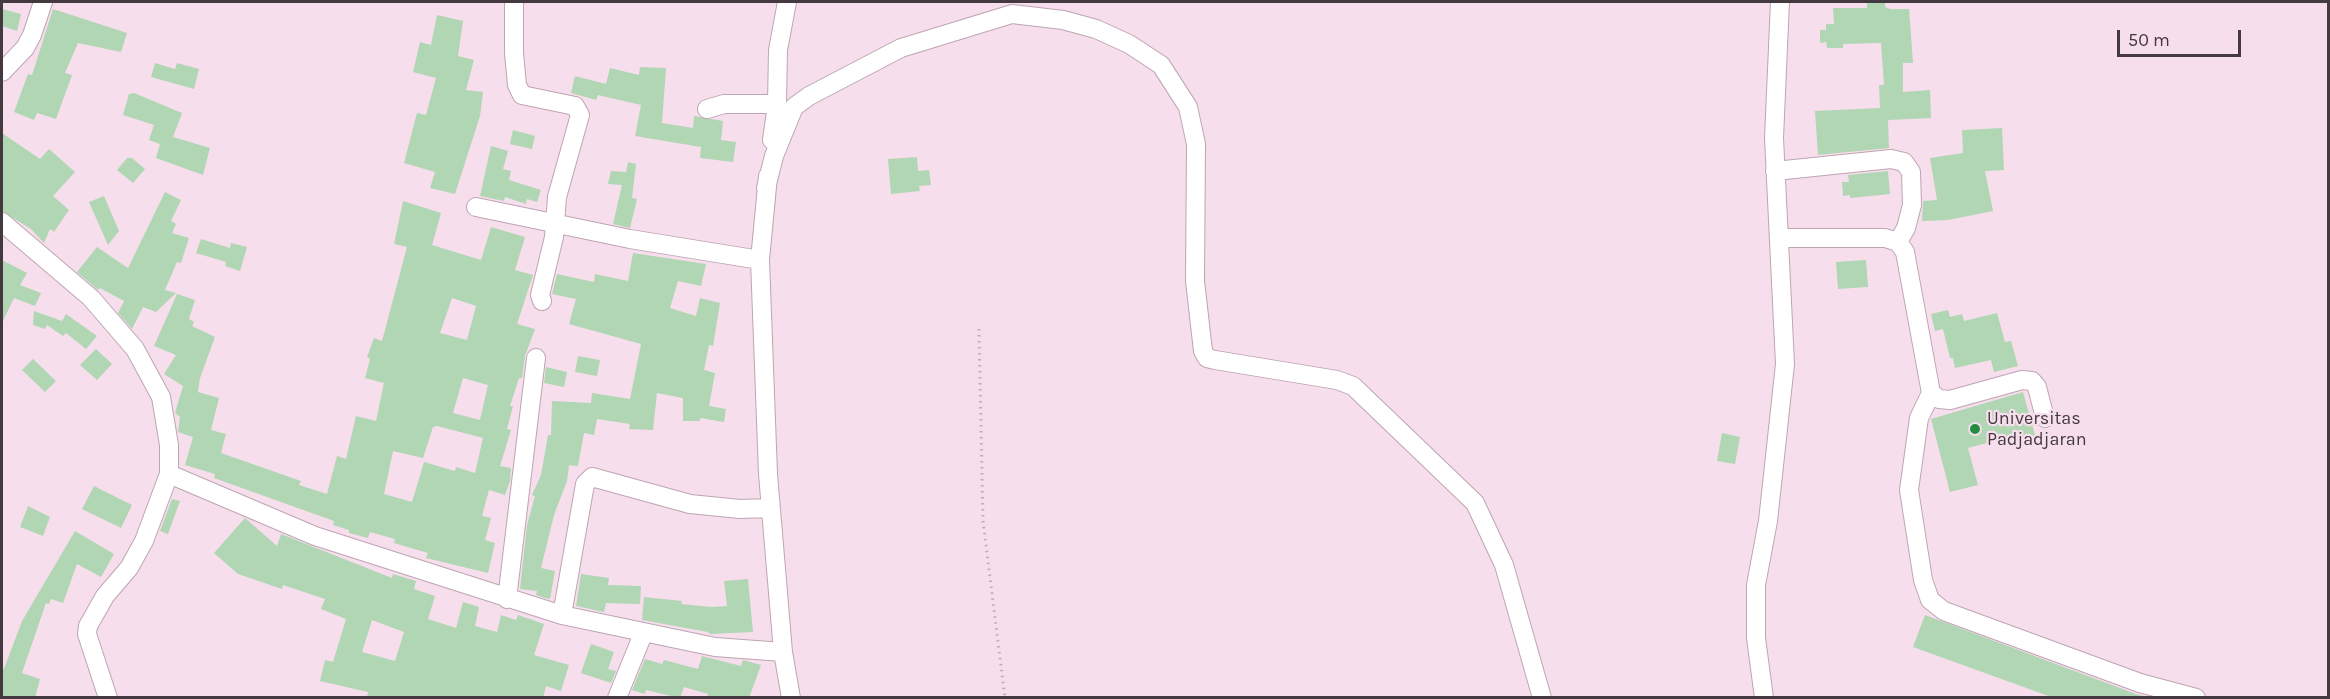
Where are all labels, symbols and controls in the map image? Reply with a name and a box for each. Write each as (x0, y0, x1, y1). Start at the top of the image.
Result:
scale bar (2120, 18, 2244, 56)
text: 50 m (2128, 29, 2170, 51)
place label: Universitas Padjadjaran (1987, 408, 2087, 450)
marker: Universitas Padjadjaran (1968, 422, 1982, 436)

